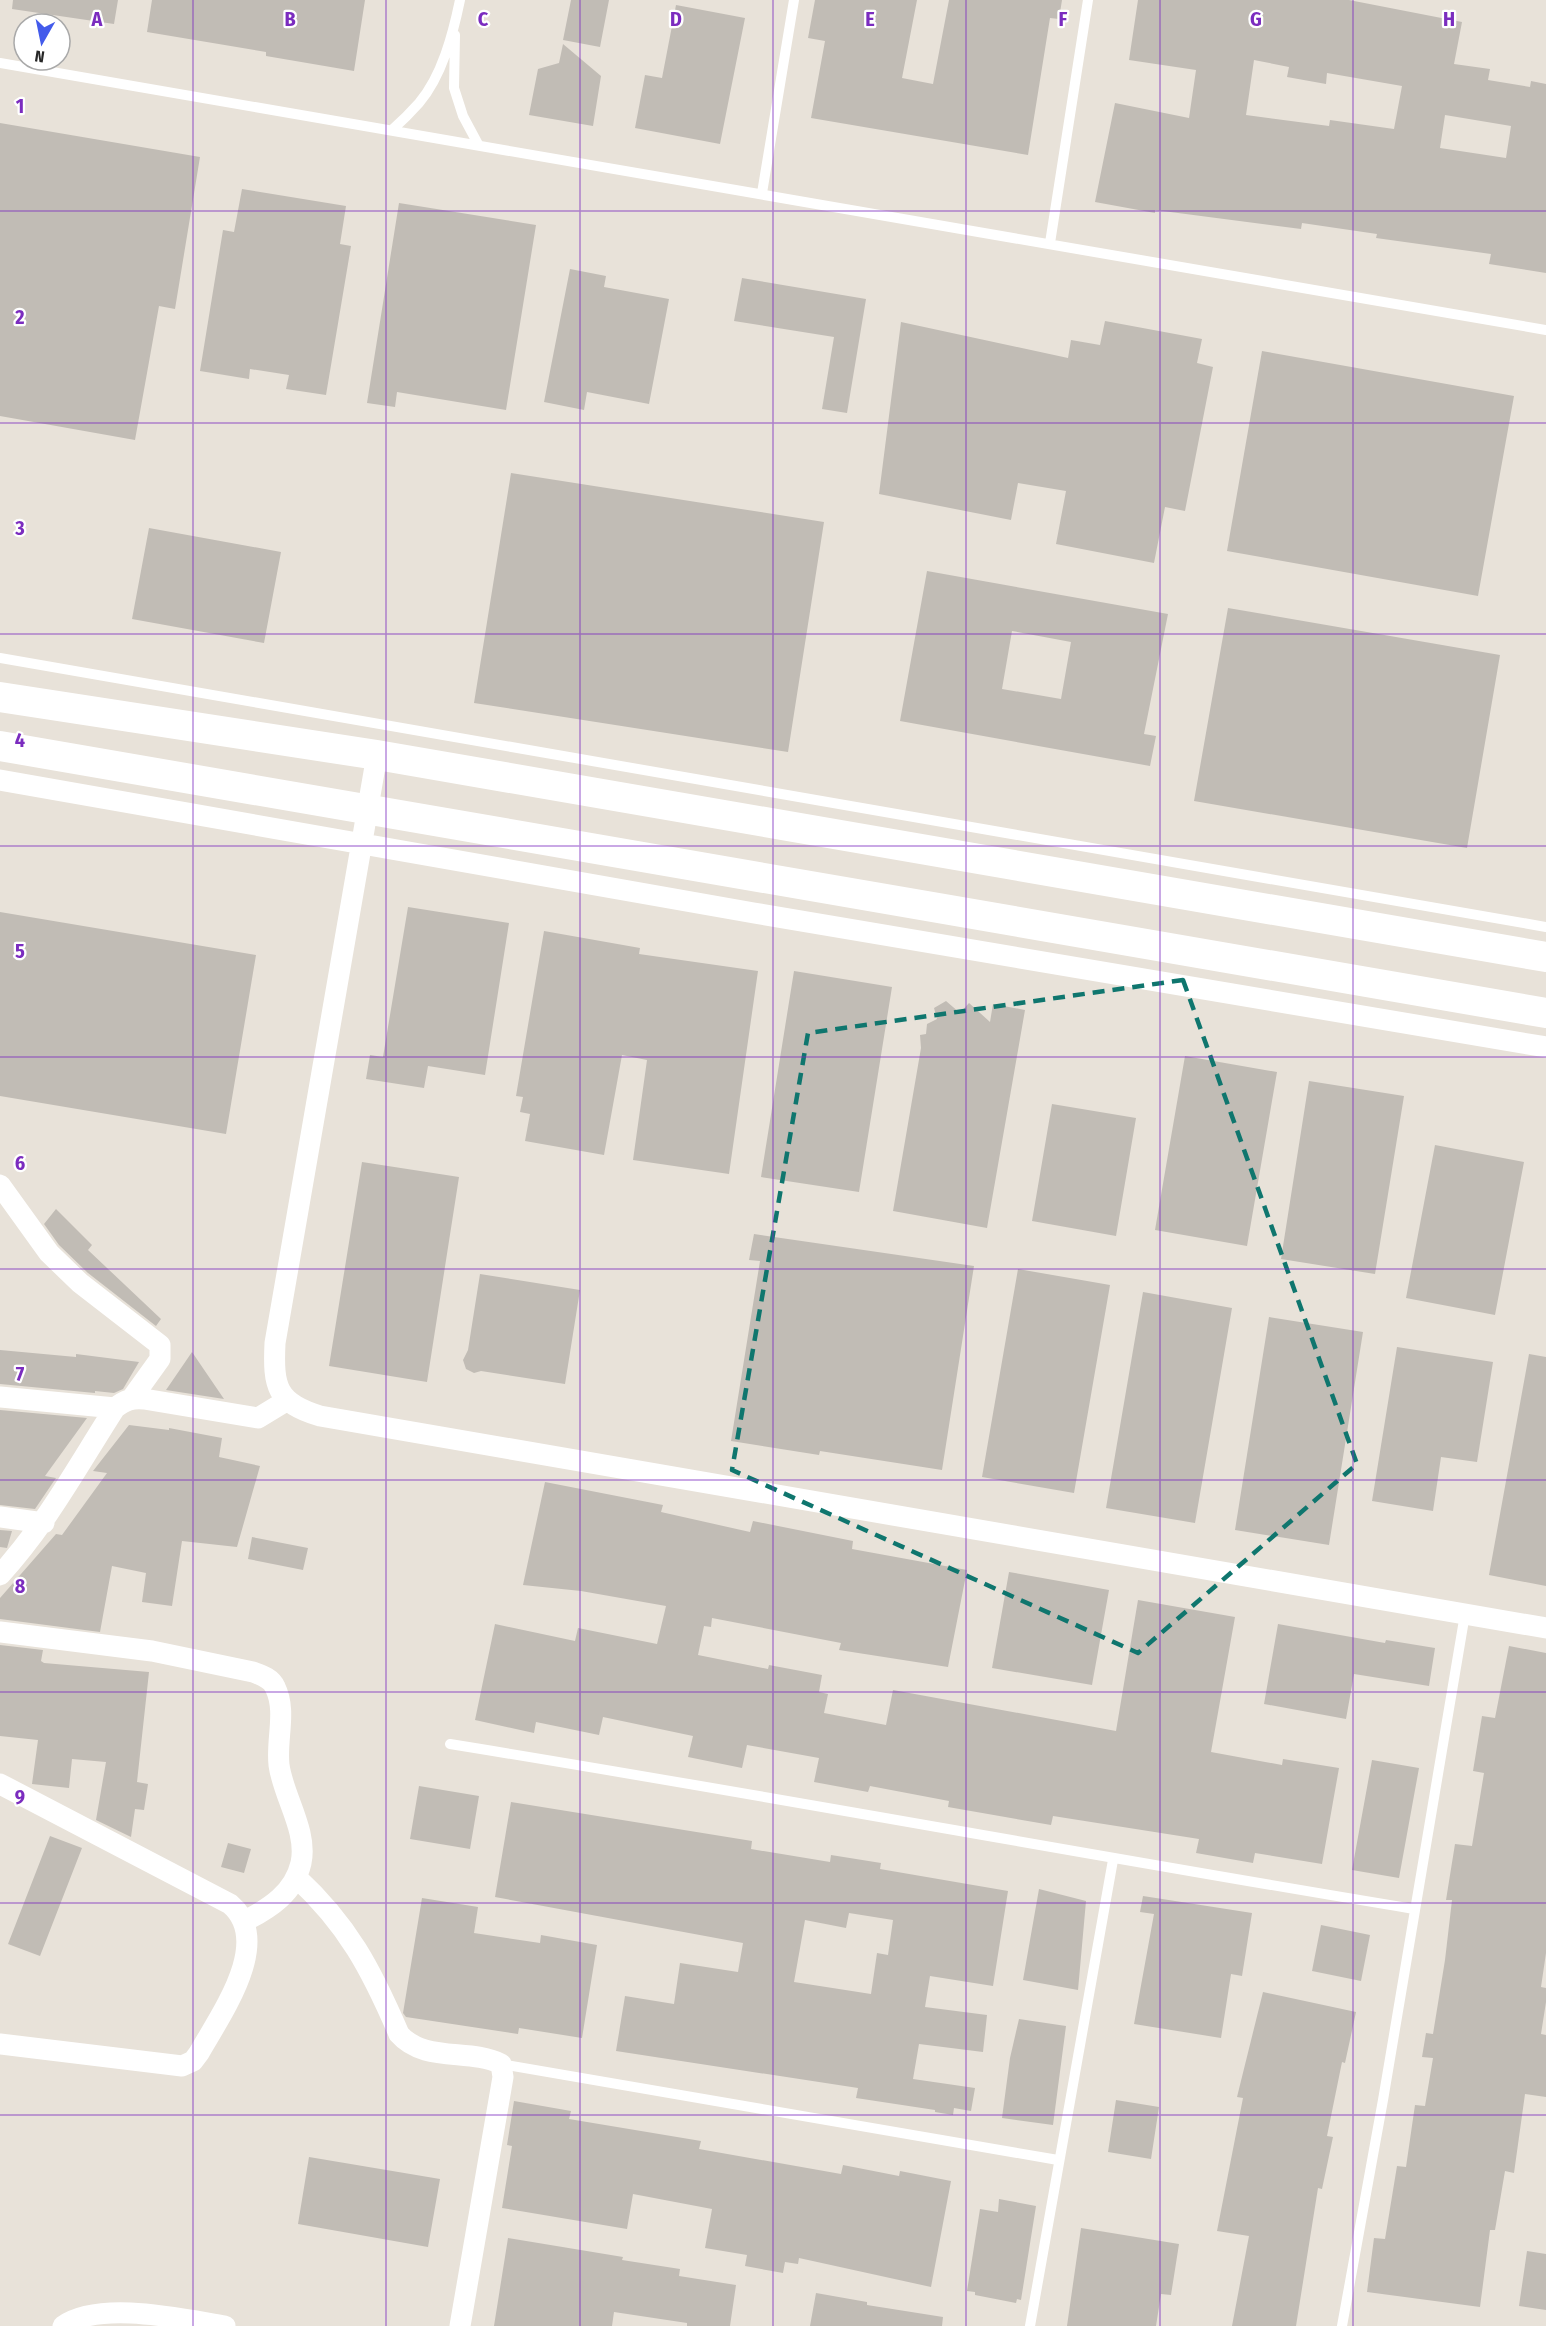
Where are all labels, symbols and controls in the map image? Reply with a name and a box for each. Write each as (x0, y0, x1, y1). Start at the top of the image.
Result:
text: A (91, 7, 104, 31)
text: B (284, 7, 296, 31)
text: C (478, 7, 489, 31)
text: D (670, 7, 682, 31)
text: E (865, 7, 875, 31)
text: F (1059, 7, 1068, 31)
text: G (1250, 7, 1262, 31)
text: H (1443, 7, 1455, 31)
north arrow (12, 12, 72, 72)
text: N (34, 46, 46, 66)
text: 1 (16, 94, 24, 118)
text: 2 (14, 305, 25, 329)
text: 3 (14, 516, 25, 540)
text: 4 (15, 728, 25, 752)
text: 5 (15, 939, 25, 963)
text: 6 (15, 1151, 25, 1175)
text: 7 (16, 1362, 25, 1386)
text: 8 (15, 1574, 26, 1598)
text: 9 (15, 1785, 25, 1809)

